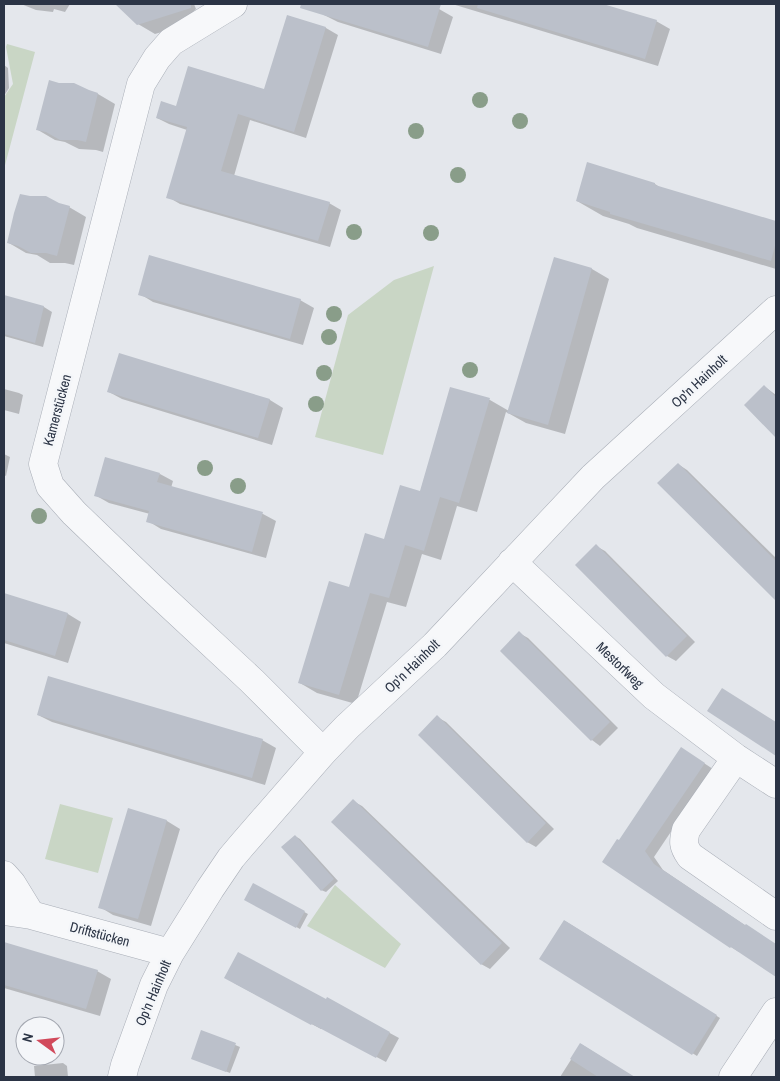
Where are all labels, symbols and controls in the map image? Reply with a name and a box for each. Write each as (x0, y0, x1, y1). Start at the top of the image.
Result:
street label: Op'n Hainholt (667, 351, 731, 411)
street label: Kamerstücken (39, 372, 75, 448)
street label: Op'n Hainholt (381, 635, 443, 697)
street label: Mestorfweg (592, 638, 648, 693)
street label: Driftstücken (68, 917, 132, 951)
street label: Op'n Hainholt (131, 957, 175, 1029)
north arrow (15, 1016, 65, 1066)
text: N (18, 1031, 37, 1044)

